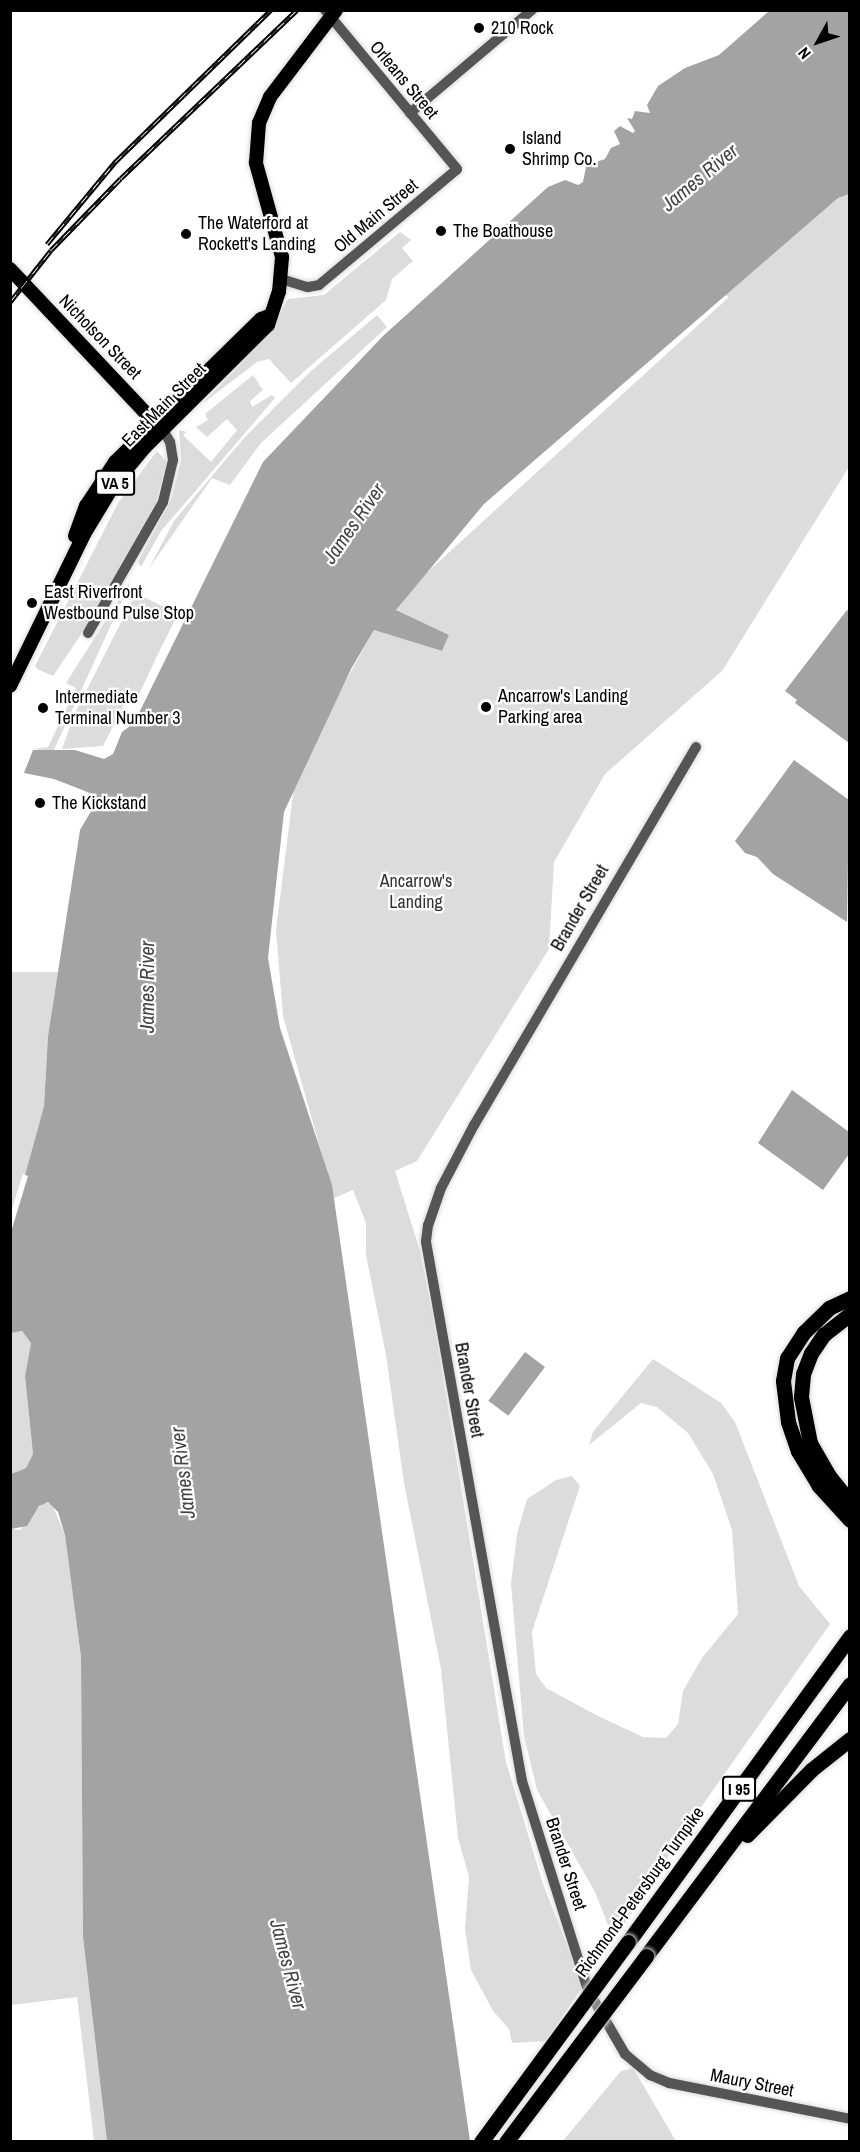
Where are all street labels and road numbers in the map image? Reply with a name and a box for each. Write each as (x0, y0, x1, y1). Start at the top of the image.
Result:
street label: Orleans Street (365, 37, 443, 123)
street label: Old Main Street (329, 175, 423, 257)
street label: Nicholson Street (54, 290, 146, 384)
street label: East Main Street (117, 358, 211, 452)
road number: VA 5 (94, 470, 136, 496)
street label: Brander Street (547, 861, 613, 955)
street label: Brander Street (450, 1341, 488, 1439)
road number: I 95 (721, 1776, 757, 1802)
street label: Richmond-Petersburg Turnpike (571, 1803, 709, 1981)
street label: Brander Street (541, 1815, 591, 1913)
street label: Maury Street (708, 2064, 796, 2102)

